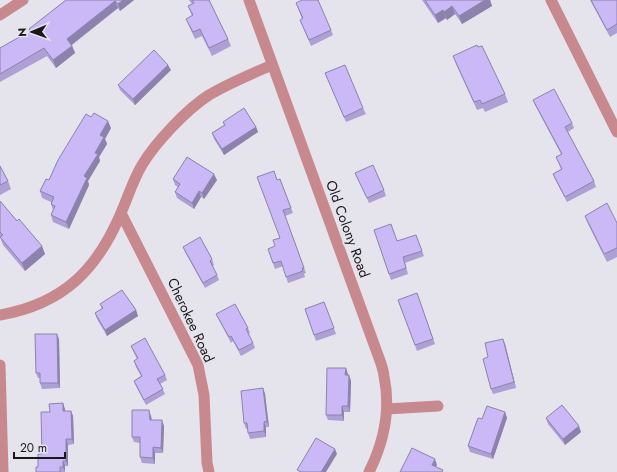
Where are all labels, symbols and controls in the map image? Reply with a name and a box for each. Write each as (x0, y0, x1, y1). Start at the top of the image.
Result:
north arrow (12, 12, 52, 52)
text: N (14, 28, 30, 37)
street label: Old Colony Road (321, 177, 375, 281)
street label: Cherokee Road (163, 274, 219, 366)
scale bar (14, 434, 65, 460)
text: 20 m (20, 439, 47, 457)

